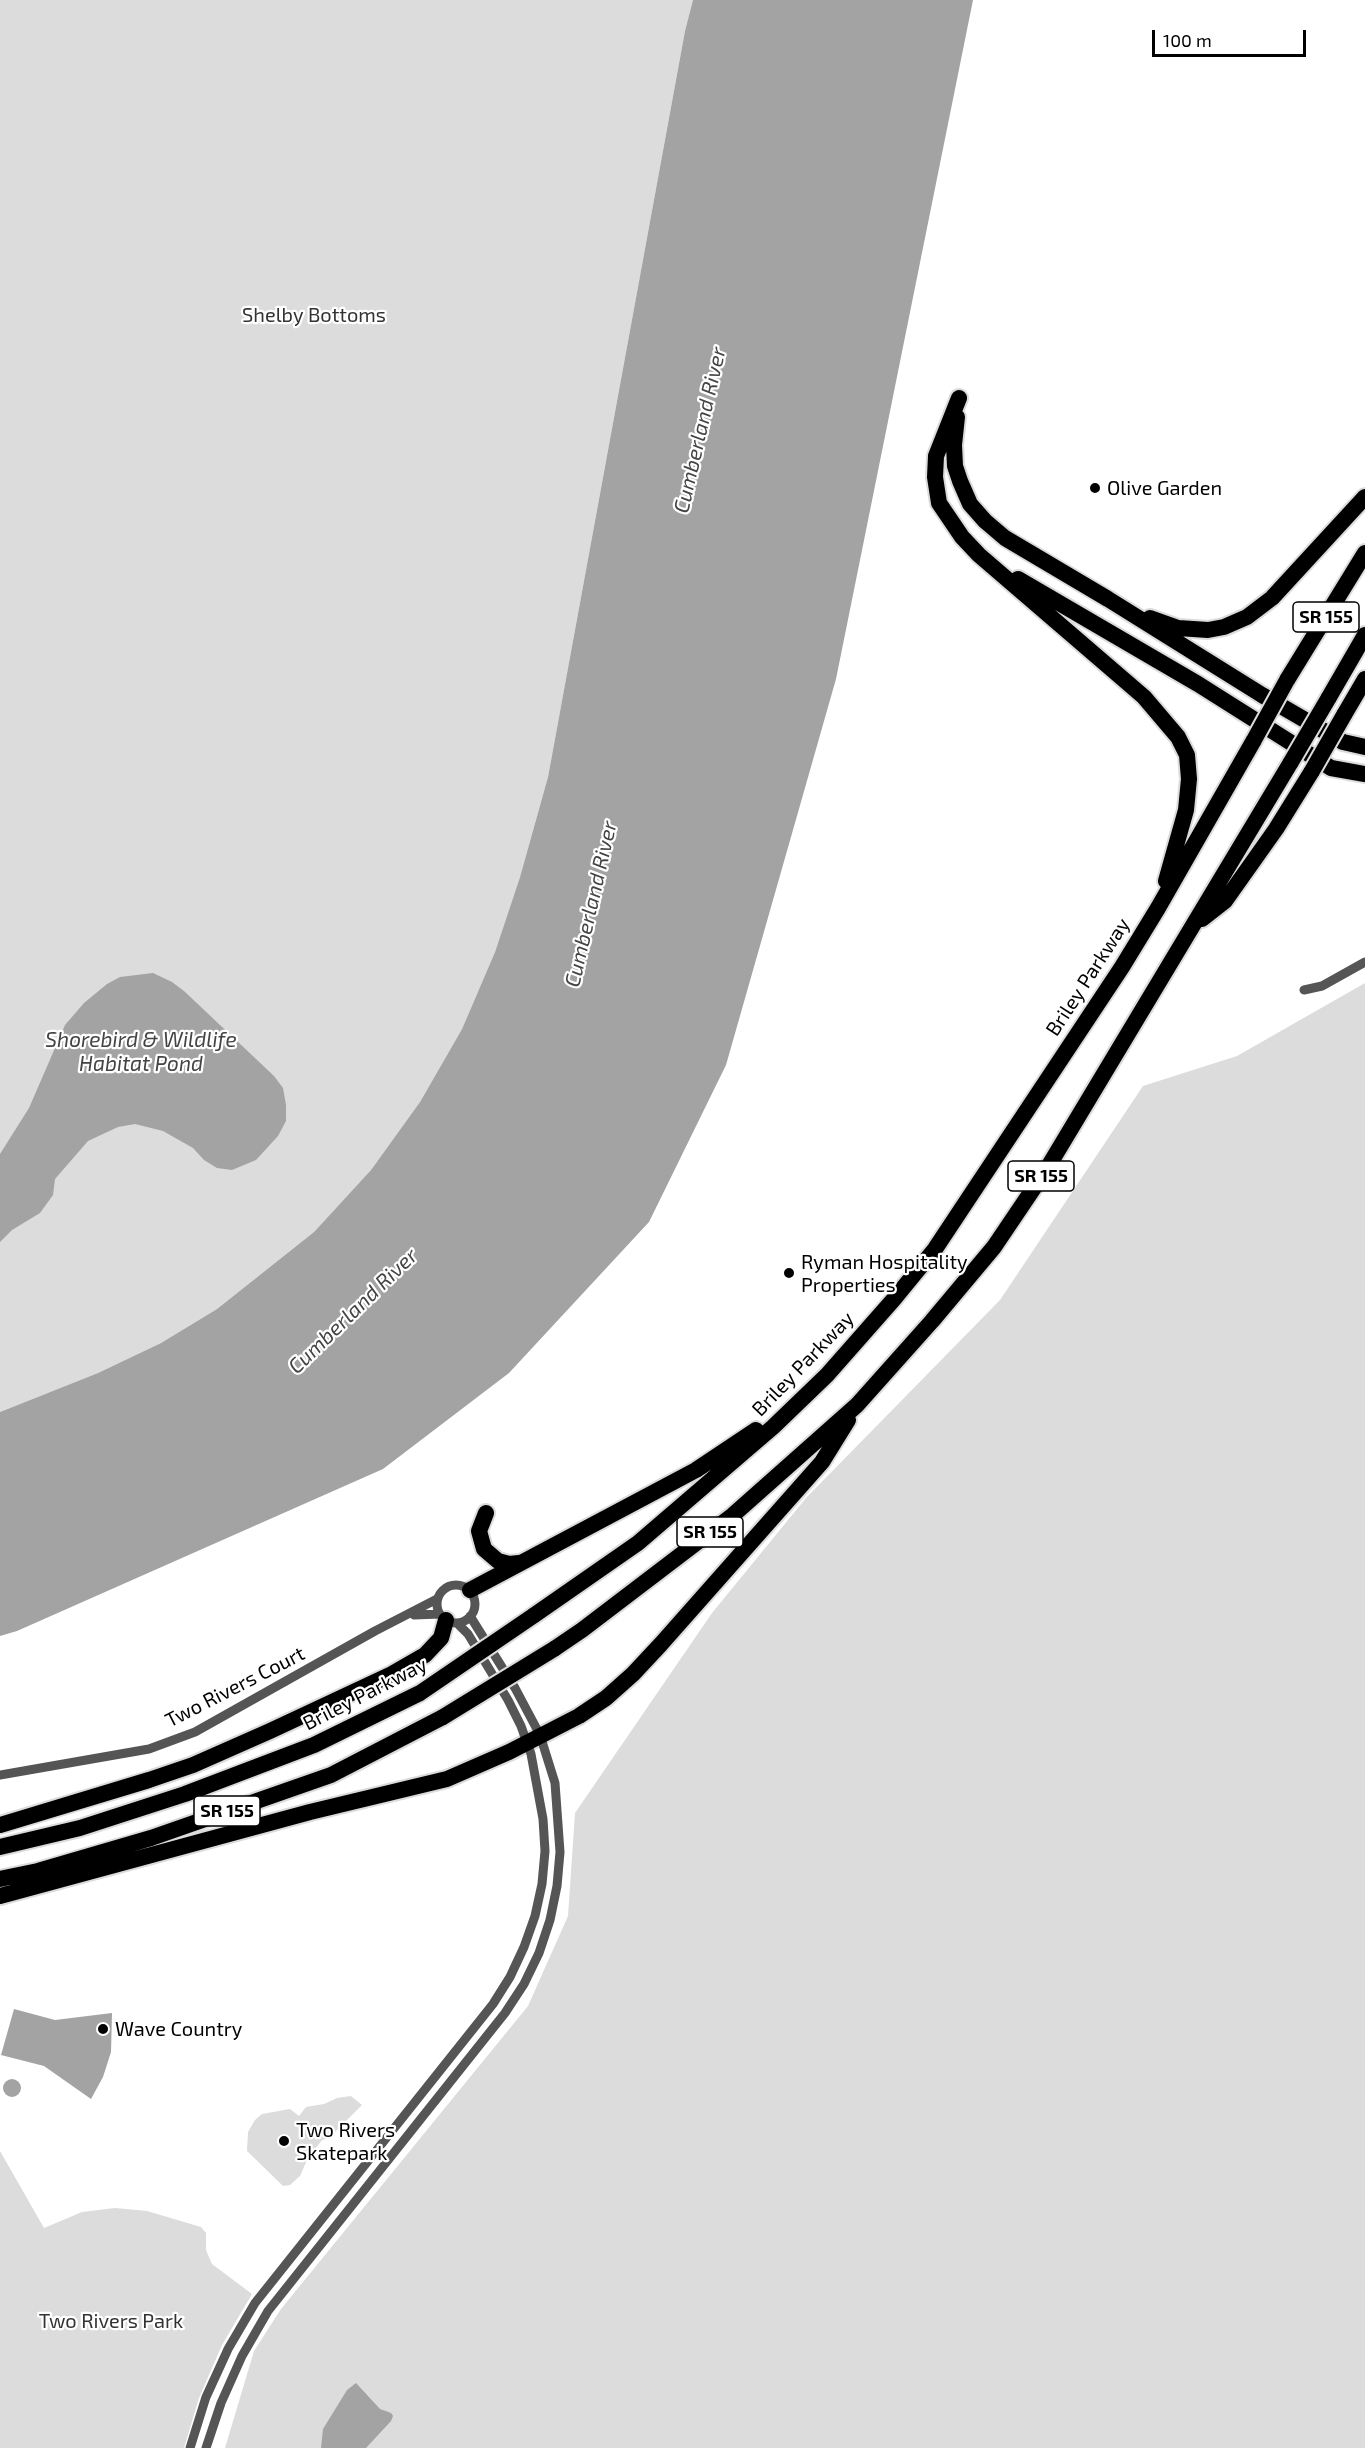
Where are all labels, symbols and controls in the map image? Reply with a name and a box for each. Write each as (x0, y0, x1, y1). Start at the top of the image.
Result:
scale bar (1155, 18, 1310, 56)
text: 100 m (1163, 29, 1212, 51)
park label: Shelby Bottoms (242, 303, 386, 327)
water label: Cumberland River (669, 344, 731, 516)
place label: Olive Garden (1107, 476, 1222, 500)
marker: Olive Garden (1088, 481, 1102, 495)
road number: SR 155 (1293, 602, 1359, 632)
water label: Cumberland River (560, 818, 622, 990)
street label: Briley Parkway (1041, 913, 1135, 1041)
water label: Shorebird & Wildlife Habitat Pond (45, 1027, 237, 1077)
road number: SR 155 (1008, 1161, 1074, 1191)
water label: Cumberland River (283, 1243, 423, 1379)
place label: Ryman Hospitality Properties (801, 1250, 968, 1297)
marker: Ryman Hospitality Properties (782, 1266, 796, 1280)
street label: Briley Parkway (747, 1307, 859, 1421)
road number: SR 155 (677, 1517, 743, 1547)
street label: Two Rivers Court (161, 1641, 309, 1733)
street label: Briley Parkway (299, 1652, 431, 1736)
road number: SR 155 (194, 1796, 260, 1826)
place label: Wave Country (115, 2017, 242, 2041)
marker: Wave Country (96, 2022, 110, 2036)
place label: Two Rivers Skatepark (296, 2118, 395, 2165)
marker: Two Rivers Skatepark (277, 2134, 291, 2148)
park label: Two Rivers Park (39, 2309, 183, 2333)

